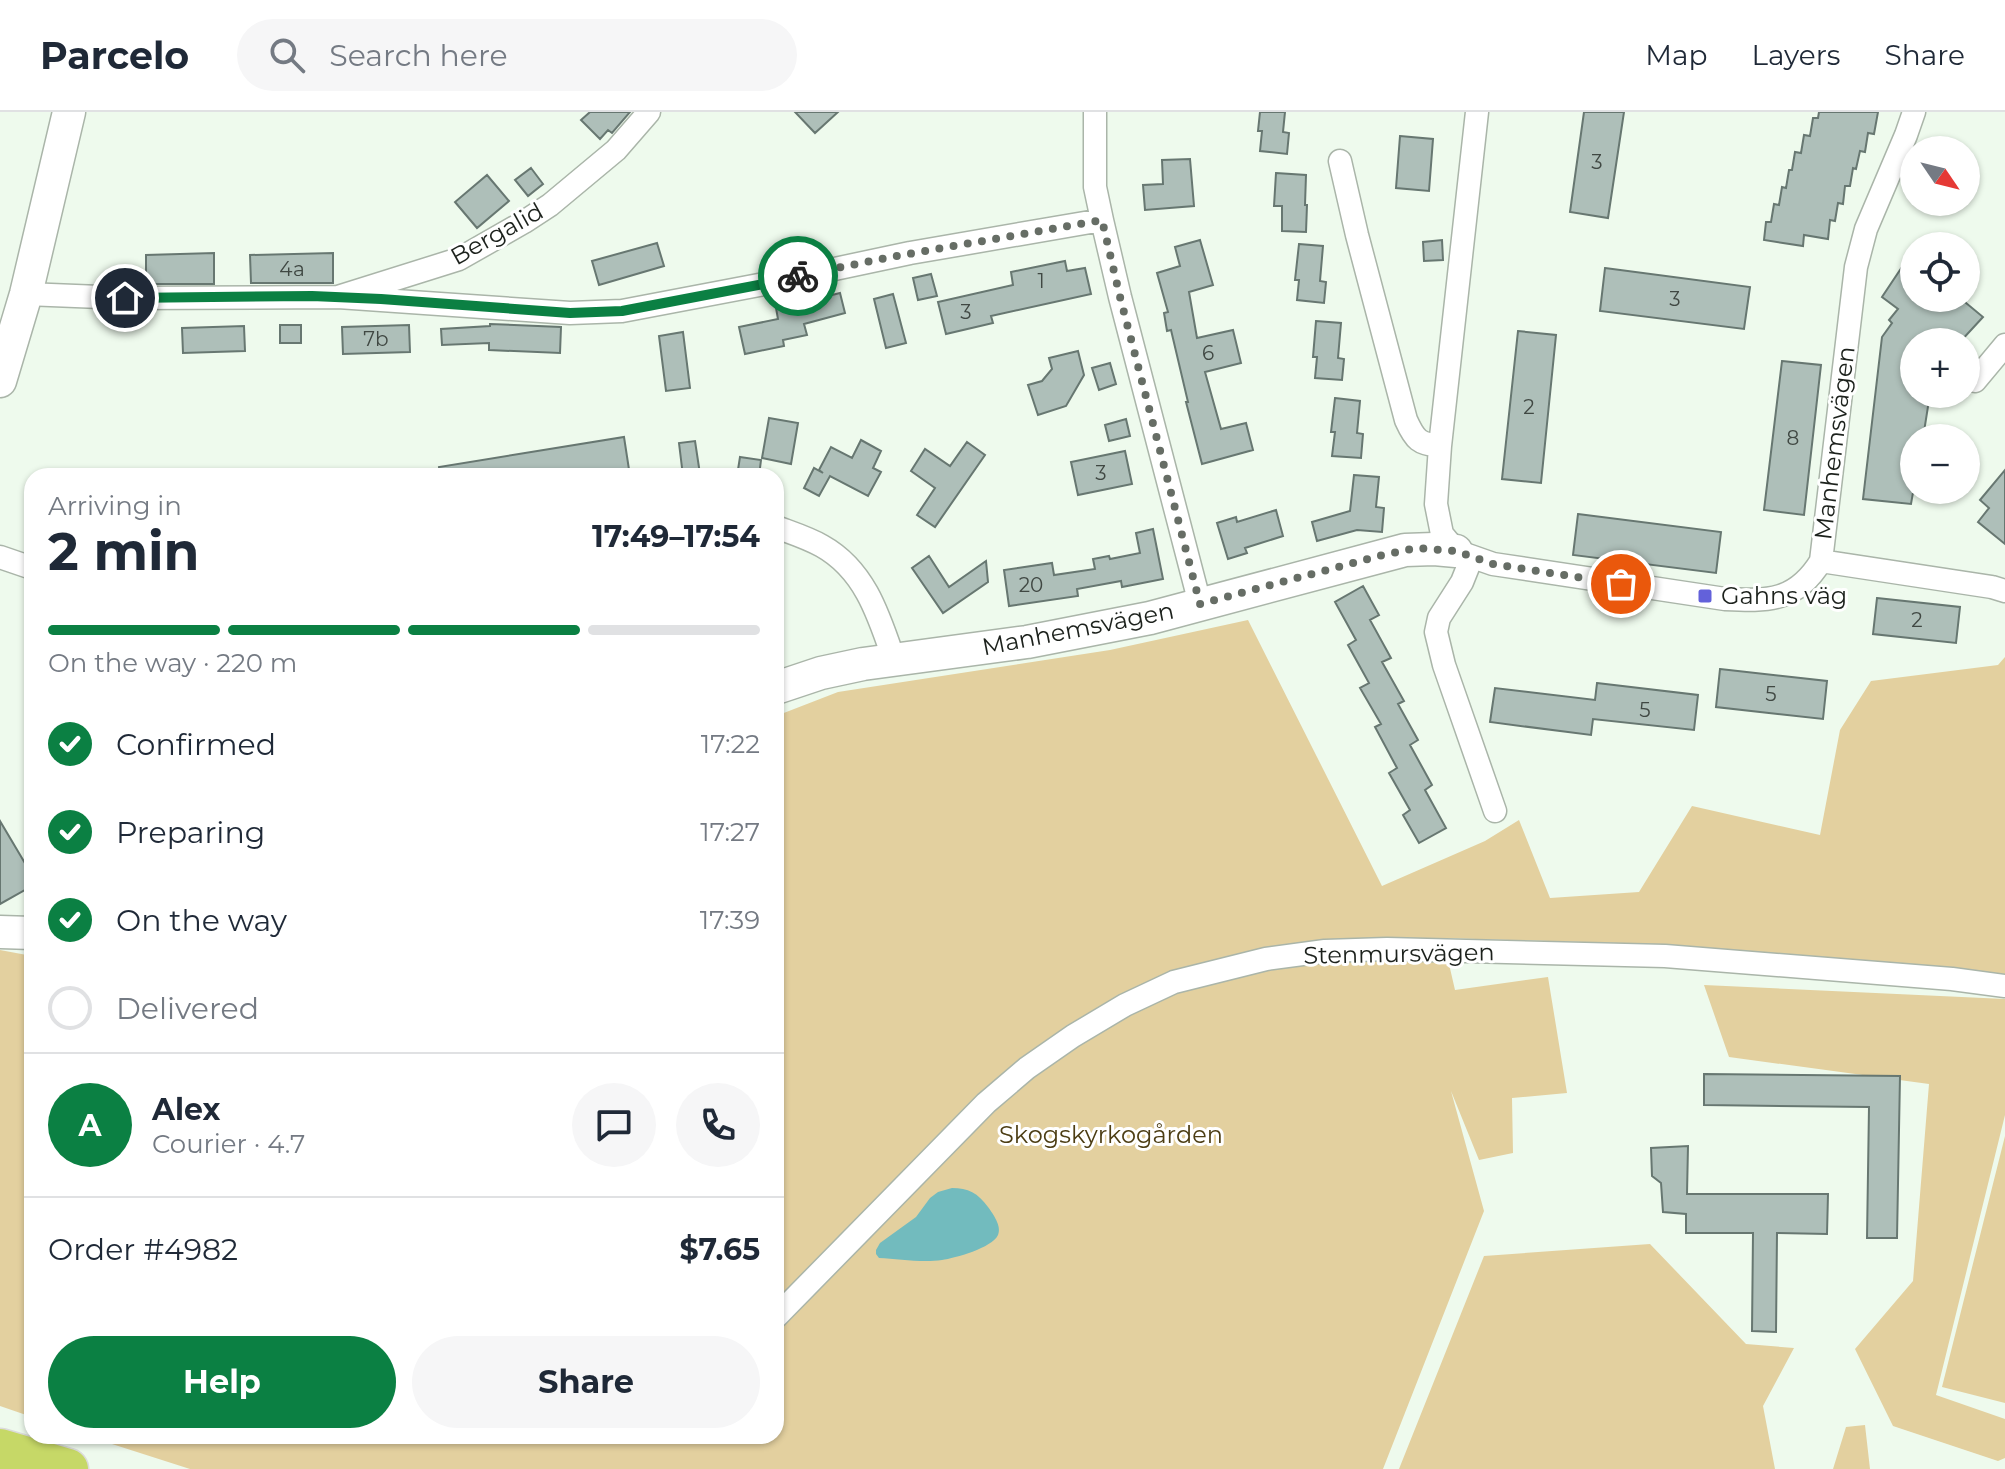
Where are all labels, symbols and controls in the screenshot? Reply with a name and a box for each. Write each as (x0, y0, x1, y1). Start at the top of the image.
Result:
search box (237, 19, 797, 91)
text: Parcelo (40, 32, 189, 79)
icon: search (265, 33, 309, 77)
text: Search here (329, 37, 508, 74)
text: Map (1645, 38, 1708, 72)
text: Layers (1752, 38, 1841, 72)
text: Share (1885, 38, 1965, 72)
north arrow (1900, 136, 1980, 216)
map controls (1900, 136, 1980, 504)
house number: 3 (1591, 150, 1603, 174)
street label: Bergalid (445, 196, 548, 271)
button: locate (1900, 232, 1980, 312)
courier (758, 236, 838, 316)
icon: bike (776, 254, 820, 298)
house number: 4a (279, 257, 305, 281)
pin (91, 264, 159, 332)
house number: 1 (1037, 269, 1045, 293)
icon: home (103, 276, 147, 320)
house number: 3 (1669, 287, 1681, 311)
house number: 3 (960, 300, 972, 324)
house number: 7b (363, 327, 389, 351)
button: + (1900, 328, 1980, 408)
house number: 6 (1202, 341, 1214, 365)
street label: Manhemsvägen (1808, 344, 1861, 541)
house number: 2 (1523, 395, 1535, 419)
button: − (1900, 424, 1980, 504)
house number: 8 (1787, 426, 1799, 450)
house number: 3 (1095, 461, 1107, 485)
text: Arriving in (48, 490, 182, 522)
text: 17:49–17:54 (592, 518, 760, 555)
text: 2 min (48, 520, 200, 583)
pin (1587, 550, 1655, 618)
icon: bag (1599, 562, 1643, 606)
house number: 20 (1019, 573, 1043, 597)
place label: Gahns väg (1721, 581, 1847, 610)
marker: Gahns väg (1696, 587, 1714, 605)
street label: Manhemsvägen (980, 596, 1176, 661)
house number: 2 (1911, 608, 1923, 632)
text: On the way · 220 m (48, 647, 297, 679)
house number: 5 (1765, 682, 1777, 706)
house number: 5 (1639, 698, 1651, 722)
icon: check (48, 722, 92, 766)
text: Confirmed (116, 726, 276, 763)
text: 17:22 (701, 728, 760, 760)
icon: check (48, 810, 92, 854)
text: Preparing (116, 814, 265, 851)
text: 17:27 (700, 816, 760, 848)
icon: check (48, 898, 92, 942)
text: On the way (116, 902, 287, 939)
text: 17:39 (700, 904, 760, 936)
street label: Stenmursvägen (1303, 937, 1495, 970)
text: Delivered (116, 990, 259, 1027)
button: chat (572, 1083, 656, 1167)
button: phone (676, 1083, 760, 1167)
text: Alex (152, 1091, 220, 1128)
text: A (79, 1107, 101, 1144)
park label: Skogskyrkogården (999, 1120, 1223, 1149)
text: Courier · 4.7 (152, 1128, 305, 1160)
text: Order #4982 (48, 1231, 238, 1268)
text: $7.65 (680, 1231, 760, 1268)
button: Help (48, 1336, 396, 1428)
button: Share (412, 1336, 760, 1428)

